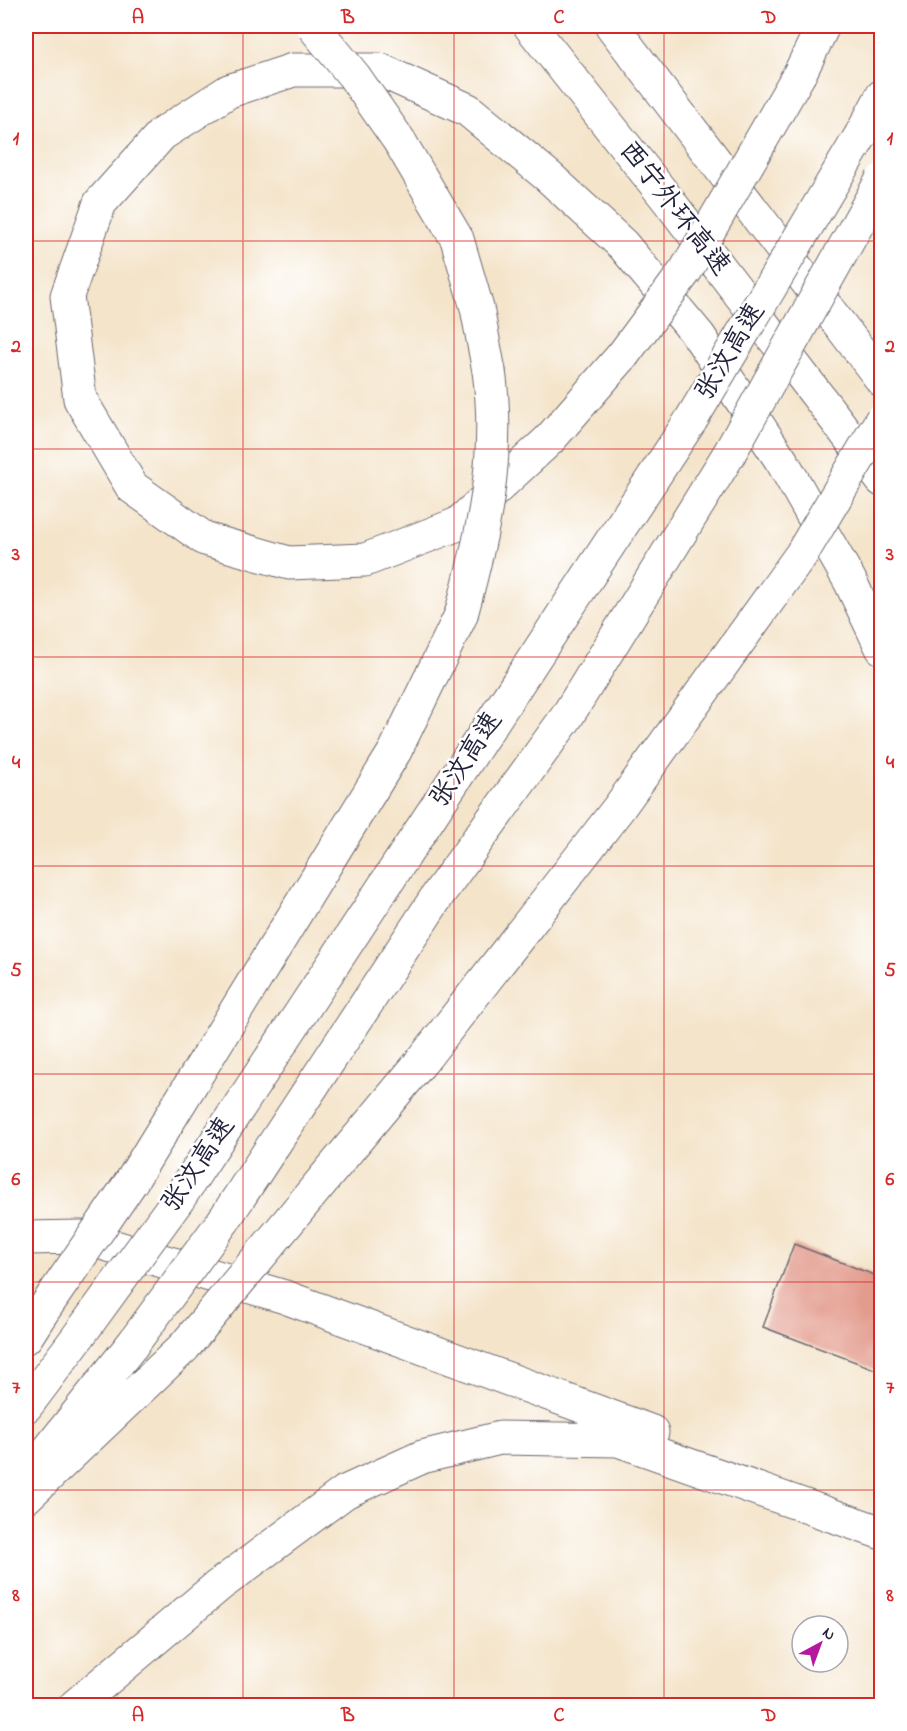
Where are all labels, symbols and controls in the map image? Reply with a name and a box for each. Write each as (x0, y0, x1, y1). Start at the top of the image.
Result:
text: A (132, 4, 144, 33)
text: B (340, 4, 355, 33)
text: C (554, 4, 565, 33)
text: D (761, 4, 776, 33)
text: 1 (13, 125, 20, 154)
text: 1 (887, 125, 894, 154)
street label: 西宁外环高速 (609, 133, 739, 285)
street label: 张汶高速 (686, 296, 776, 408)
text: 2 (10, 333, 21, 362)
text: 2 (884, 333, 895, 362)
text: 3 (11, 541, 20, 570)
text: 3 (885, 541, 894, 570)
street label: 张汶高速 (421, 704, 513, 816)
text: 4 (12, 749, 21, 778)
text: 4 (886, 749, 895, 778)
text: 5 (10, 957, 22, 986)
text: 5 (884, 957, 896, 986)
street label: 张汶高速 (153, 1109, 245, 1221)
text: 6 (12, 1166, 21, 1195)
text: 6 (886, 1166, 895, 1195)
text: 7 (12, 1374, 21, 1403)
text: 7 (886, 1374, 895, 1403)
text: 8 (11, 1582, 20, 1611)
text: 8 (885, 1582, 894, 1611)
north arrow (790, 1614, 850, 1674)
text: N (817, 1622, 841, 1647)
text: A (132, 1702, 144, 1731)
text: B (340, 1702, 355, 1731)
text: C (554, 1702, 565, 1731)
text: D (761, 1702, 776, 1731)

